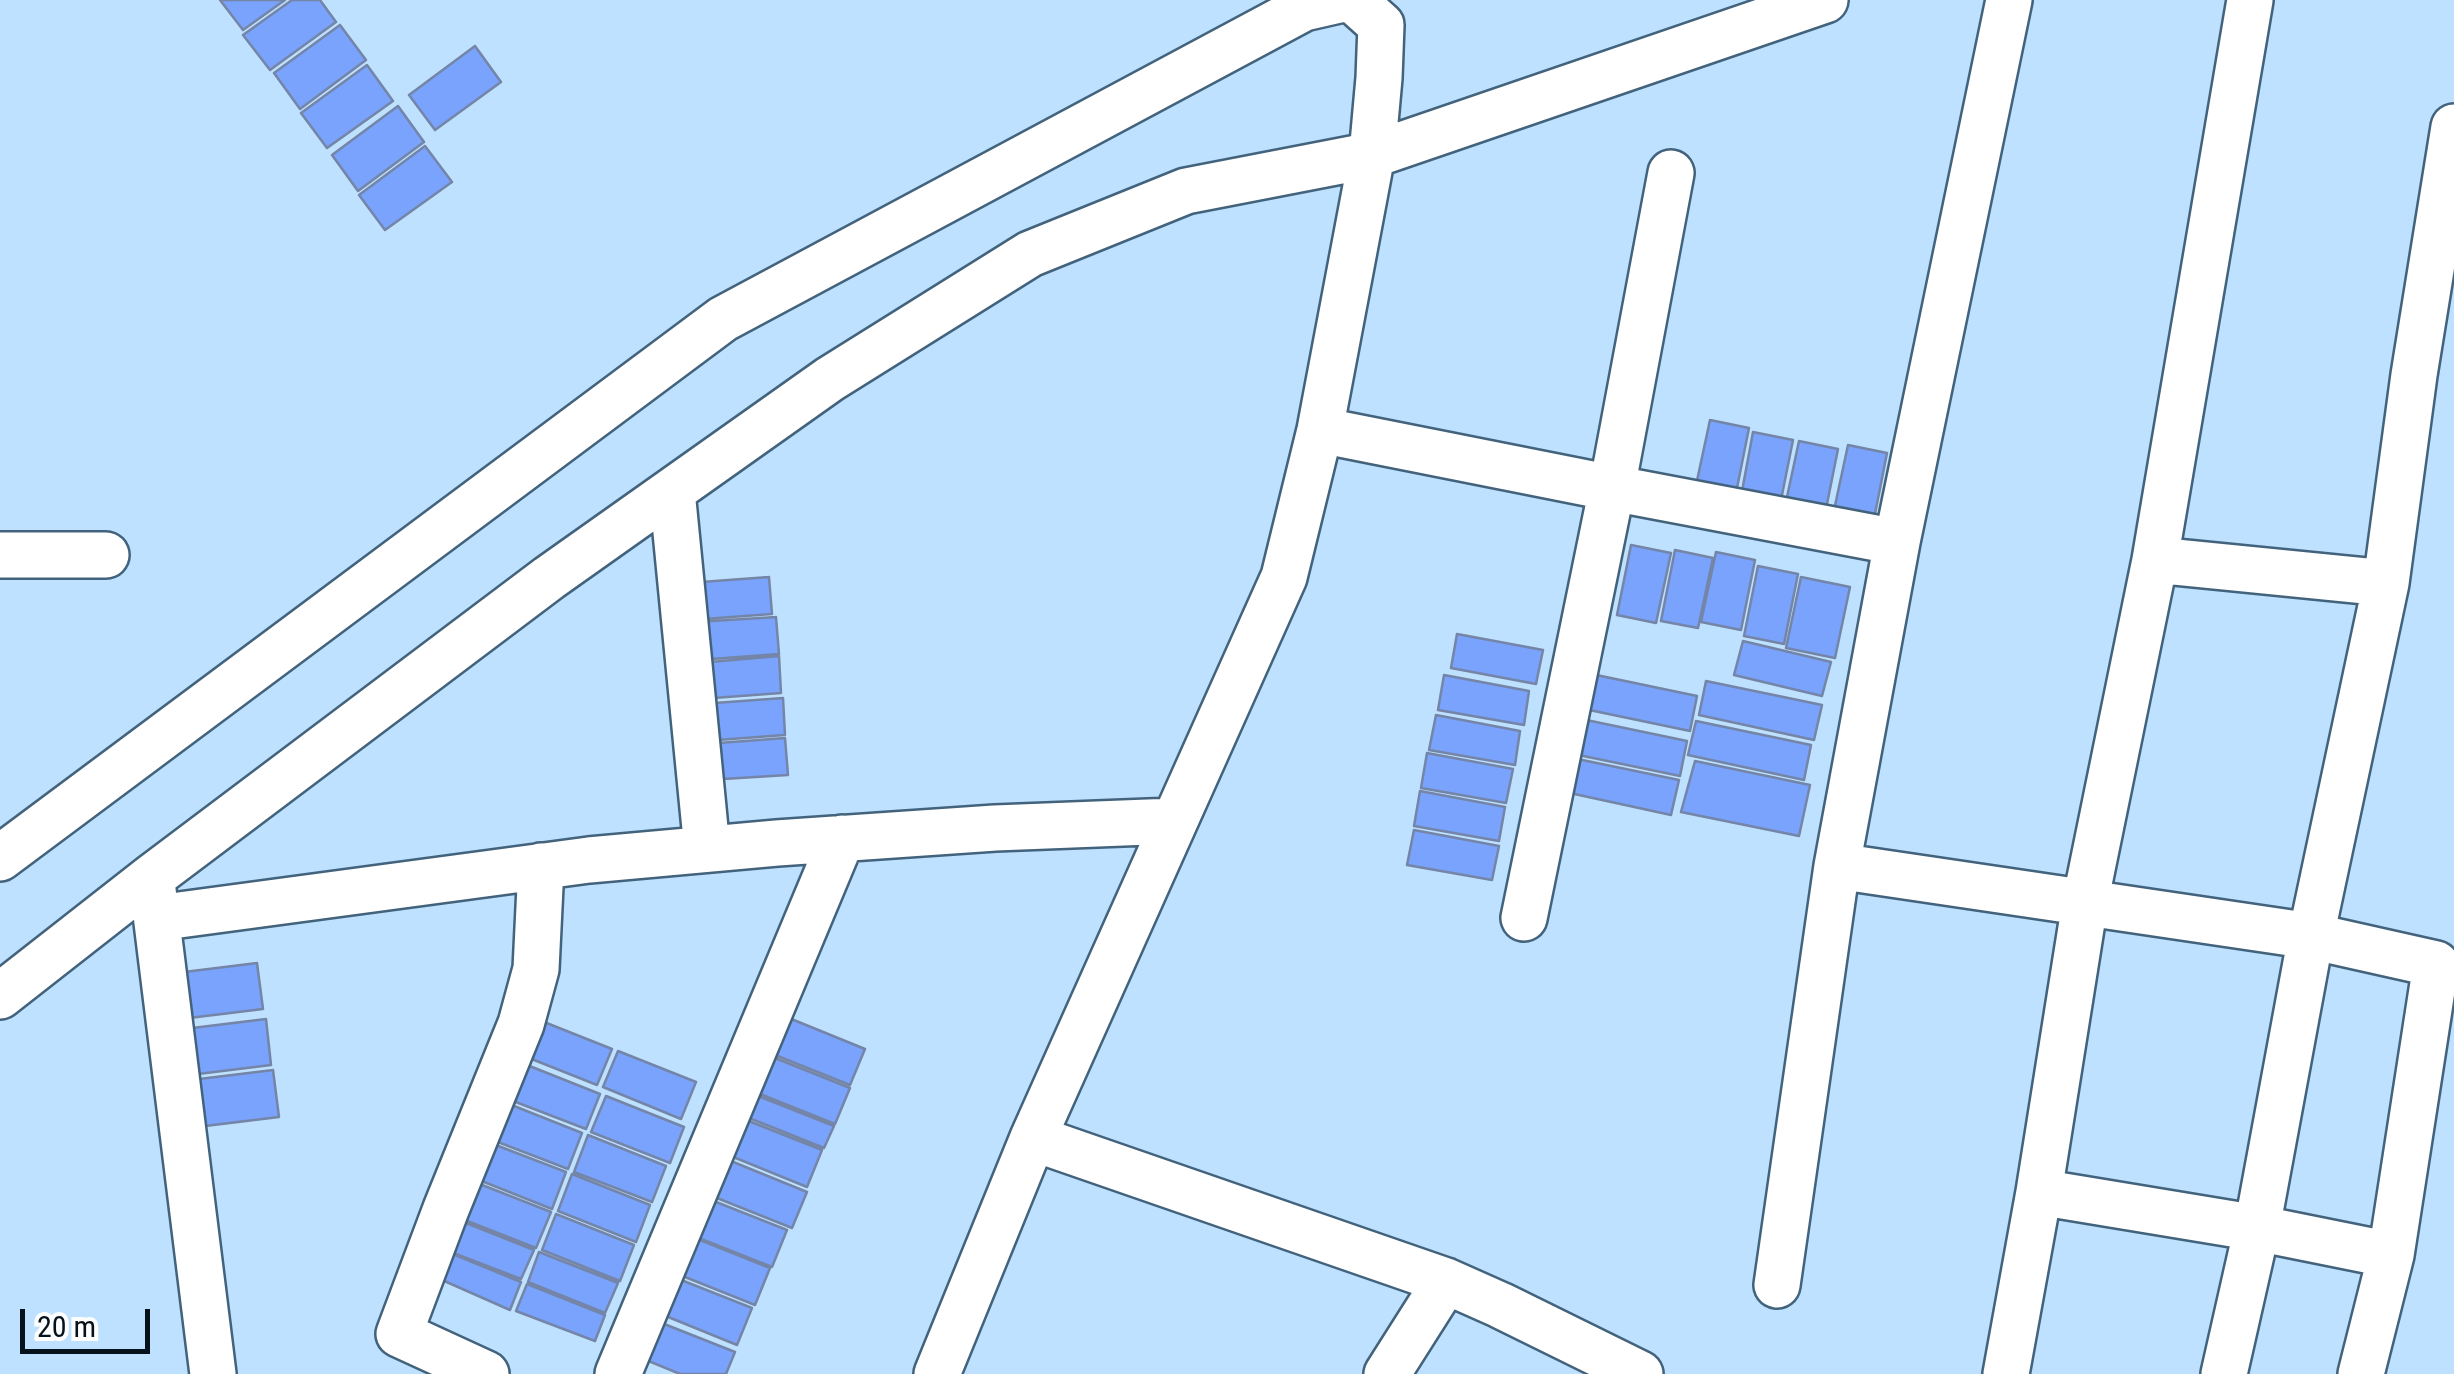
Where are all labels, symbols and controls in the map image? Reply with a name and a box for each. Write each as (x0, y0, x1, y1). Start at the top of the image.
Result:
scale bar (25, 1289, 155, 1351)
text: 20 m (37, 1309, 96, 1344)

